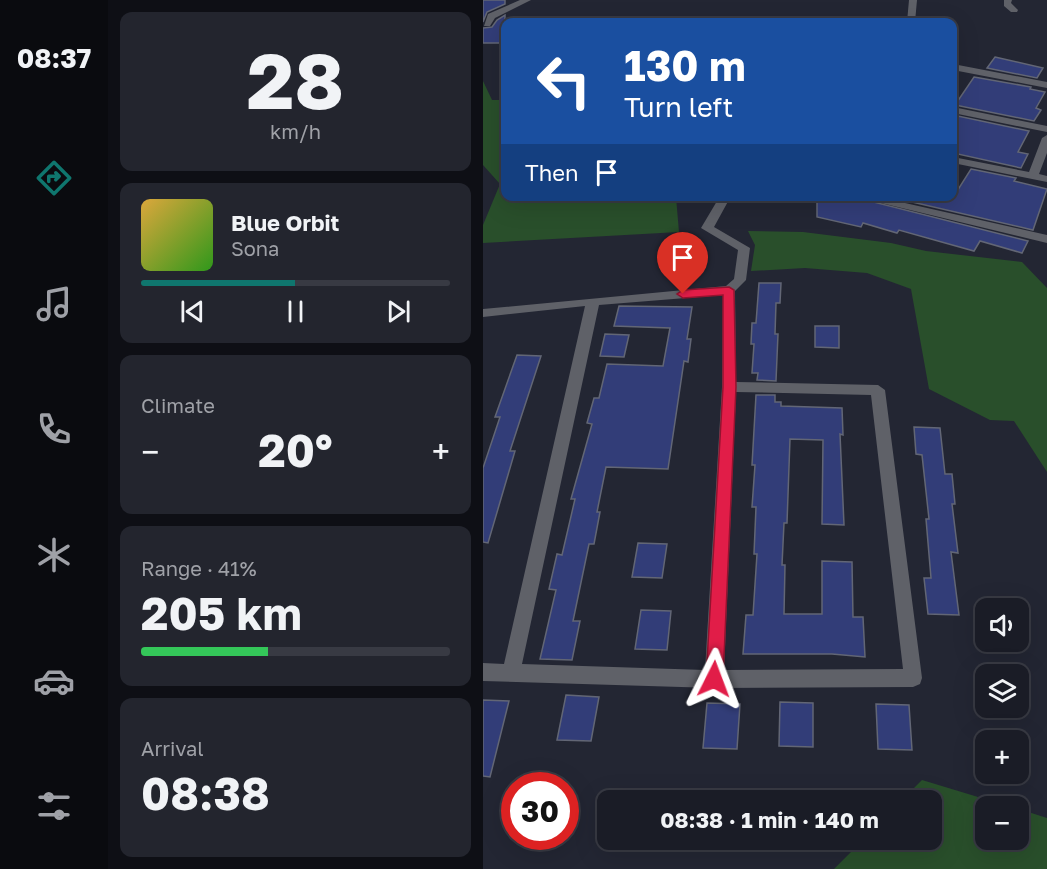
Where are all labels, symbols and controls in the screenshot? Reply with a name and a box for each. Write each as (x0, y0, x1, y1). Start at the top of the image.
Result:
text: 28 (247, 33, 344, 126)
text: 130 m (624, 40, 746, 90)
text: 08:37 (17, 42, 91, 74)
icon: left (525, 42, 603, 120)
text: Turn left (624, 91, 733, 123)
text: km/h (270, 119, 321, 143)
icon: arrive (590, 156, 623, 189)
icon: directions (33, 157, 75, 199)
text: Then (525, 159, 578, 186)
text: Blue Orbit (231, 209, 339, 236)
pin (657, 232, 708, 294)
text: Sona (231, 236, 279, 260)
icon: arrive (666, 241, 699, 274)
icon: music (33, 283, 75, 325)
icon: previous (176, 295, 209, 328)
icon: pause (279, 295, 312, 328)
icon: next (382, 295, 415, 328)
text: Climate (141, 393, 215, 417)
icon: phone (33, 408, 75, 450)
text: 20° (258, 423, 333, 477)
text: − (141, 432, 159, 471)
text: + (432, 432, 450, 471)
icon: climate (33, 534, 75, 576)
text: Range · 41% (141, 556, 257, 580)
text: 205 km (141, 586, 302, 640)
map controls (975, 598, 1029, 850)
button: sound (975, 598, 1029, 652)
position arrow (682, 647, 746, 711)
icon: car (33, 660, 75, 702)
button: layers (975, 664, 1029, 718)
button: + (975, 730, 1029, 784)
text: Arrival (141, 736, 204, 760)
text: 08:38 (141, 766, 270, 820)
speed limit sign: 30 (501, 772, 579, 850)
icon: filters (33, 785, 75, 827)
button: − (975, 796, 1029, 850)
text: 08:38 · 1 min · 140 m (660, 806, 879, 833)

